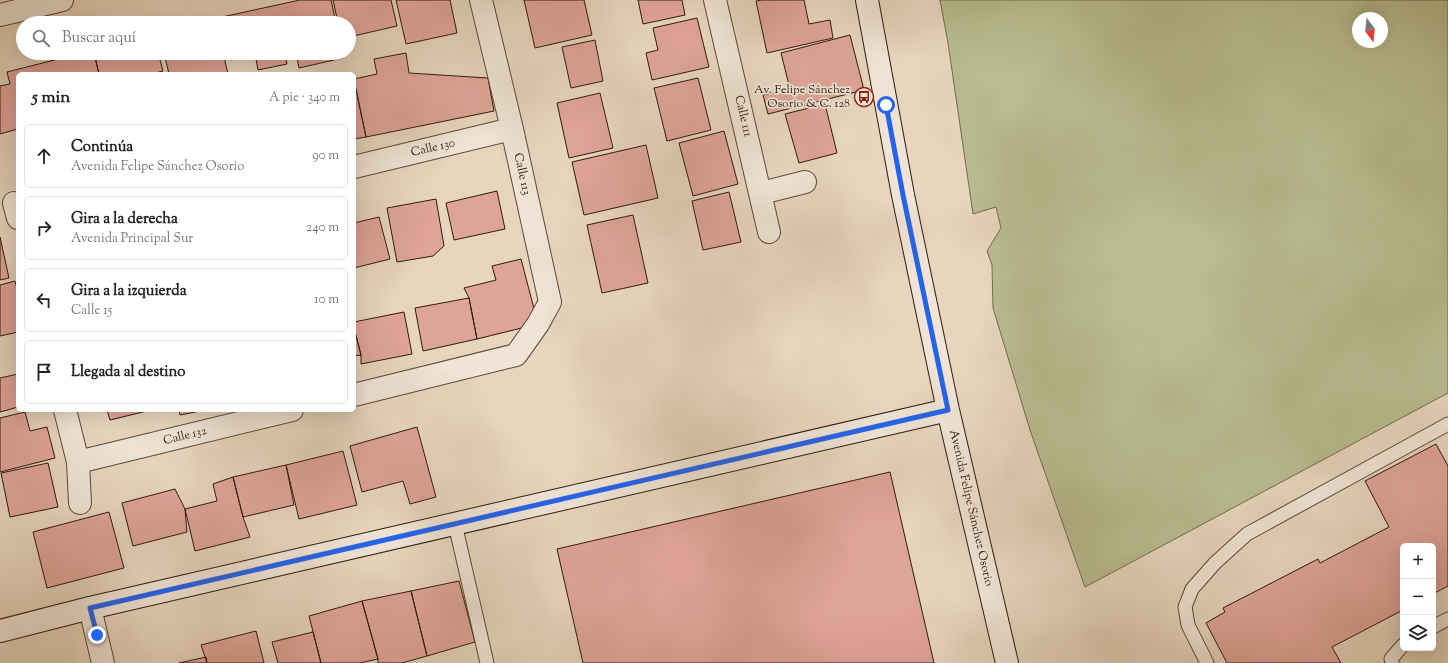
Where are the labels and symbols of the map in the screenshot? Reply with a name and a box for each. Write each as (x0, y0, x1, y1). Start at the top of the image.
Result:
north arrow (1352, 12, 1388, 48)
place label: Av. Felipe Sánchez Osorio & C. 128 (754, 81, 850, 113)
bus stop icon: Av. Felipe Sánchez Osorio & C. 128 (853, 86, 875, 108)
street label: Calle 111 (730, 94, 756, 138)
route start (877, 96, 895, 114)
street label: Calle 130 (409, 134, 457, 162)
street label: Calle 113 (509, 151, 535, 197)
street label: Calle 132 (161, 422, 209, 450)
street label: Avenida Felipe Sánchez Osorio (944, 428, 998, 588)
route end (88, 626, 106, 644)

